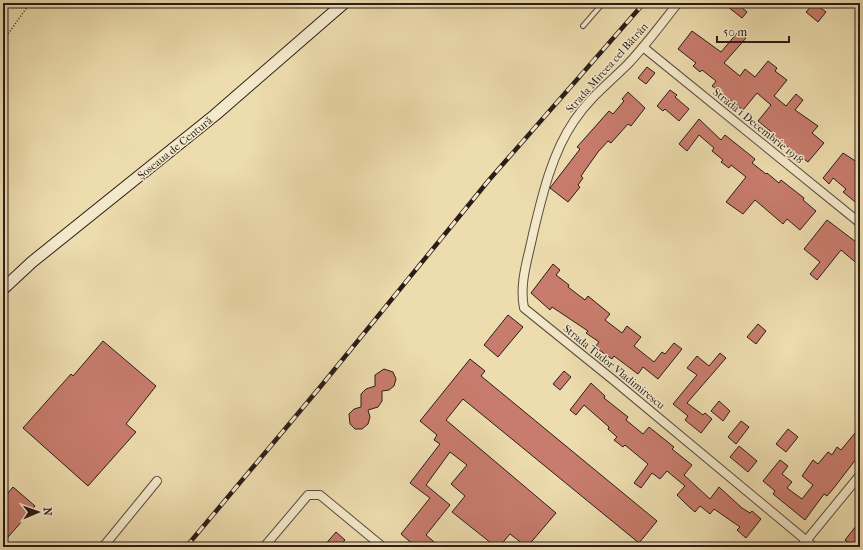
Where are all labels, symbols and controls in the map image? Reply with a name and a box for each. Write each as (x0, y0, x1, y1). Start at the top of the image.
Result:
scale bar (717, 18, 789, 44)
street label: Strada Mircea cel Bătrân (563, 20, 651, 116)
text: 50 m (723, 25, 747, 39)
street label: Strada 1 Decembrie 1918 (710, 85, 806, 167)
street label: Șoseaua de Centură (135, 113, 216, 182)
street label: Strada Tudor Vladimirescu (561, 322, 668, 412)
north arrow (18, 492, 58, 532)
text: N (41, 507, 54, 517)

